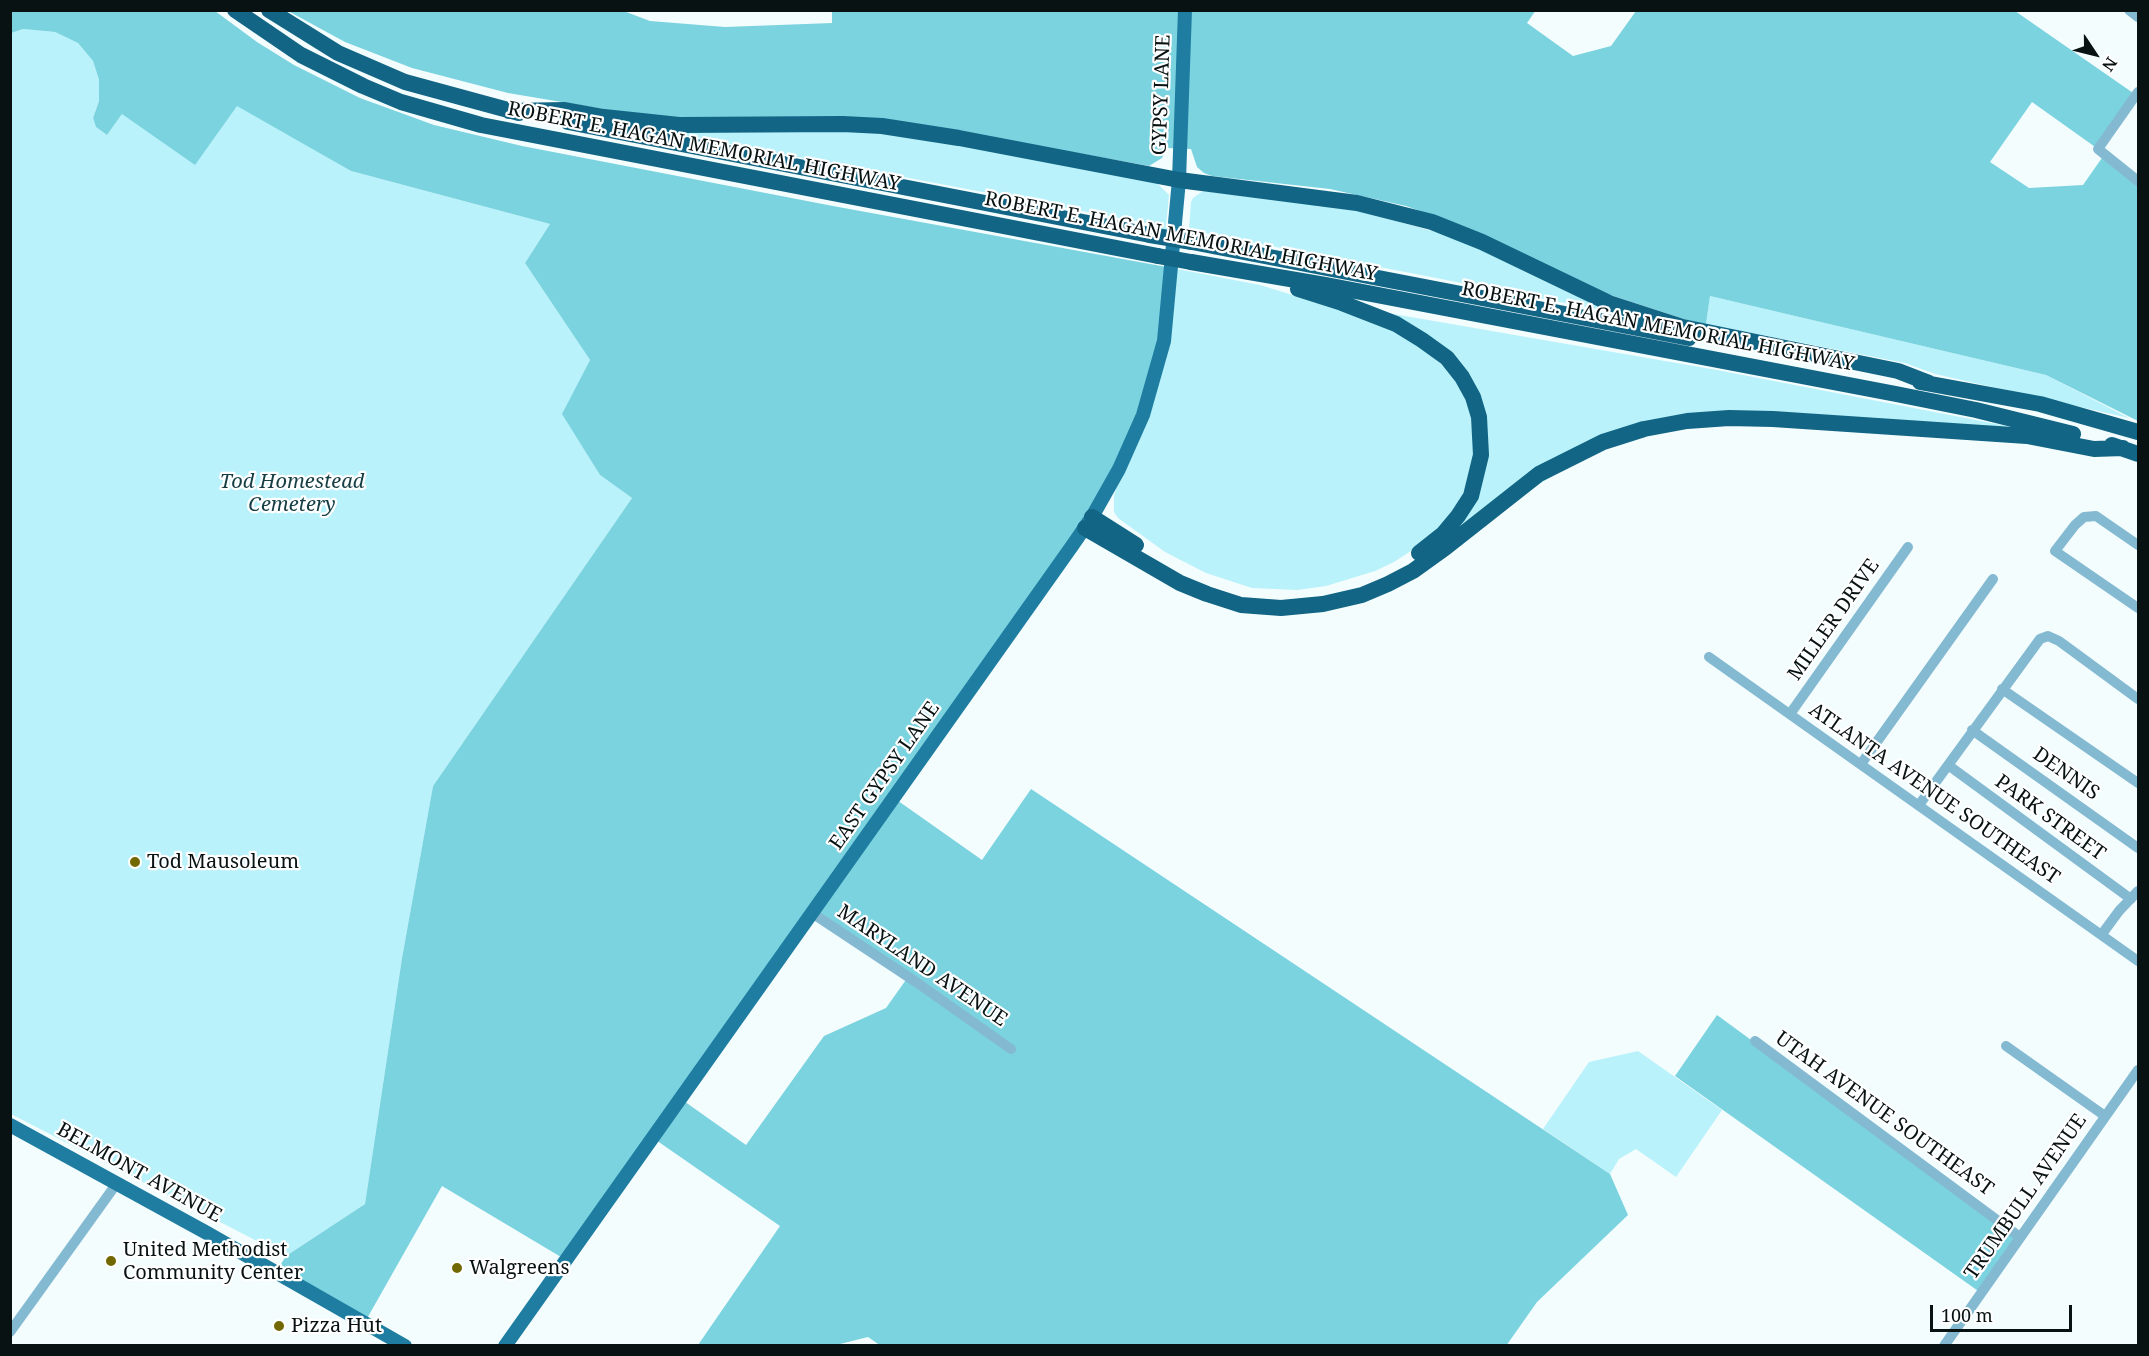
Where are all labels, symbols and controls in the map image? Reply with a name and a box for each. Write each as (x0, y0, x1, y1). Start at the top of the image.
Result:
north arrow (2065, 24, 2125, 84)
street label: GYPSY LANE (1148, 34, 1176, 156)
text: N (2097, 53, 2122, 76)
street label: ROBERT E. HAGAN MEMORIAL HIGHWAY (506, 97, 902, 197)
street label: ROBERT E. HAGAN MEMORIAL HIGHWAY (983, 187, 1379, 287)
street label: ROBERT E. HAGAN MEMORIAL HIGHWAY (1460, 277, 1856, 377)
park label: Tod Homestead Cemetery (220, 470, 364, 517)
street label: MILLER DRIVE (1783, 555, 1885, 685)
street label: EAST GYPSY LANE (825, 697, 945, 855)
street label: ATLANTA AVENUE SOUTHEAST (1804, 698, 2064, 890)
street label: DENNIS (2028, 742, 2104, 806)
street label: PARK STREET (1990, 770, 2110, 866)
place label: Tod Mausoleum (147, 850, 299, 874)
marker: Tod Mausoleum (128, 855, 142, 869)
street label: MARYLAND AVENUE (832, 900, 1012, 1032)
street label: UTAH AVENUE SOUTHEAST (1770, 1027, 1998, 1201)
street label: TRUMBULL AVENUE (1960, 1110, 2092, 1284)
street label: BELMONT AVENUE (52, 1118, 226, 1228)
place label: United Methodist Community Center (123, 1238, 303, 1285)
marker: United Methodist Community Center (104, 1254, 118, 1268)
place label: Walgreens (469, 1256, 569, 1280)
marker: Walgreens (450, 1261, 464, 1275)
scale bar (1933, 1293, 2076, 1331)
text: 100 m (1941, 1303, 1993, 1327)
place label: Pizza Hut (291, 1314, 382, 1338)
marker: Pizza Hut (272, 1319, 286, 1333)

